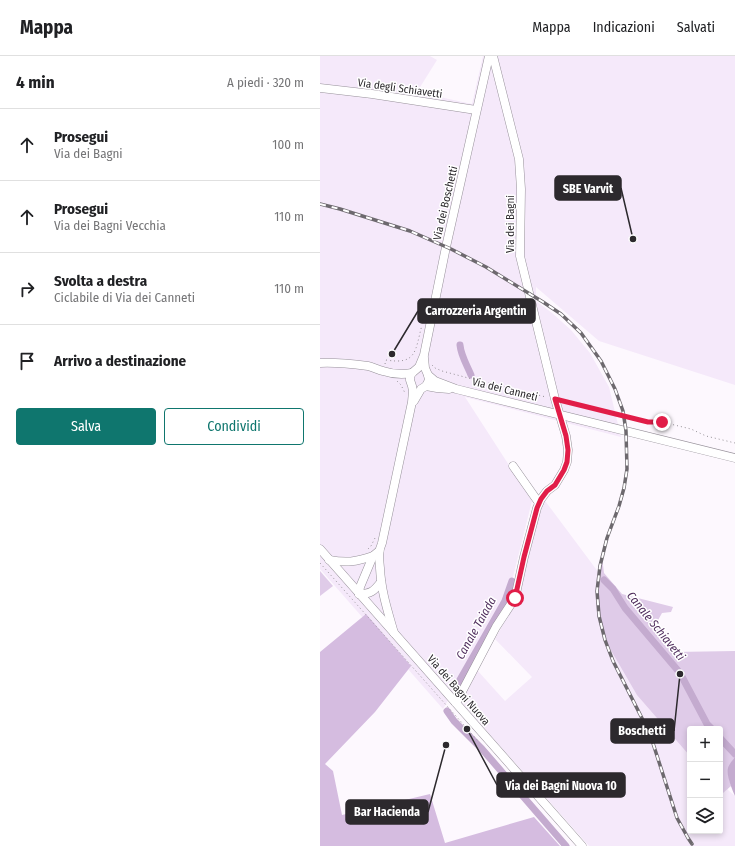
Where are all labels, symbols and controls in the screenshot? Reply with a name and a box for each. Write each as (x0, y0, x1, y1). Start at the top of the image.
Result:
text: Mappa (20, 16, 73, 39)
text: Mappa (532, 19, 571, 36)
text: Indicazioni (593, 19, 655, 36)
text: Salvati (677, 19, 715, 36)
text: 4 min (16, 72, 55, 93)
text: A piedi · 320 m (227, 75, 304, 90)
street label: Via degli Schiavetti (357, 76, 443, 101)
text: Prosegui (54, 128, 108, 146)
icon: ahead (16, 134, 38, 156)
text: 100 m (272, 137, 304, 152)
text: Via dei Bagni (54, 146, 123, 161)
street label: Via dei Boschetti (431, 165, 460, 241)
callout: SBE Varvit (555, 176, 621, 200)
text: SBE Varvit (563, 182, 614, 196)
street label: Via dei Bagni (504, 195, 517, 253)
text: Prosegui (54, 200, 108, 218)
icon: ahead (16, 206, 38, 228)
text: 110 m (274, 209, 304, 224)
text: Via dei Bagni Vecchia (54, 218, 166, 233)
text: Svolta a destra (54, 272, 147, 290)
icon: right (16, 278, 38, 300)
text: 110 m (274, 281, 304, 296)
text: Ciclabile di Via dei Canneti (54, 290, 195, 305)
callout: Carrozzeria Argentin (418, 299, 535, 323)
text: Carrozzeria Argentin (425, 304, 527, 318)
icon: arrive (16, 350, 38, 372)
text: Arrivo a destinazione (54, 352, 186, 370)
street label: Via dei Canneti (471, 375, 539, 404)
button: Salva (16, 408, 156, 445)
button: Condividi (164, 408, 304, 445)
route end (653, 413, 671, 431)
route start (506, 589, 524, 607)
water label: Canale Schiavetti (624, 589, 688, 663)
water label: Canale Taiada (453, 594, 499, 662)
street label: Via dei Bagni Nuova (425, 652, 493, 728)
callout: Boschetti (611, 719, 674, 743)
text: Boschetti (618, 724, 666, 738)
map controls (687, 726, 723, 834)
button: + (687, 726, 723, 762)
button: − (687, 762, 723, 798)
callout: Via dei Bagni Nuova 10 (497, 773, 625, 797)
text: Via dei Bagni Nuova 10 (504, 779, 617, 793)
button: layers (687, 798, 723, 834)
callout: Bar Hacienda (346, 800, 428, 824)
text: Bar Hacienda (354, 805, 420, 819)

